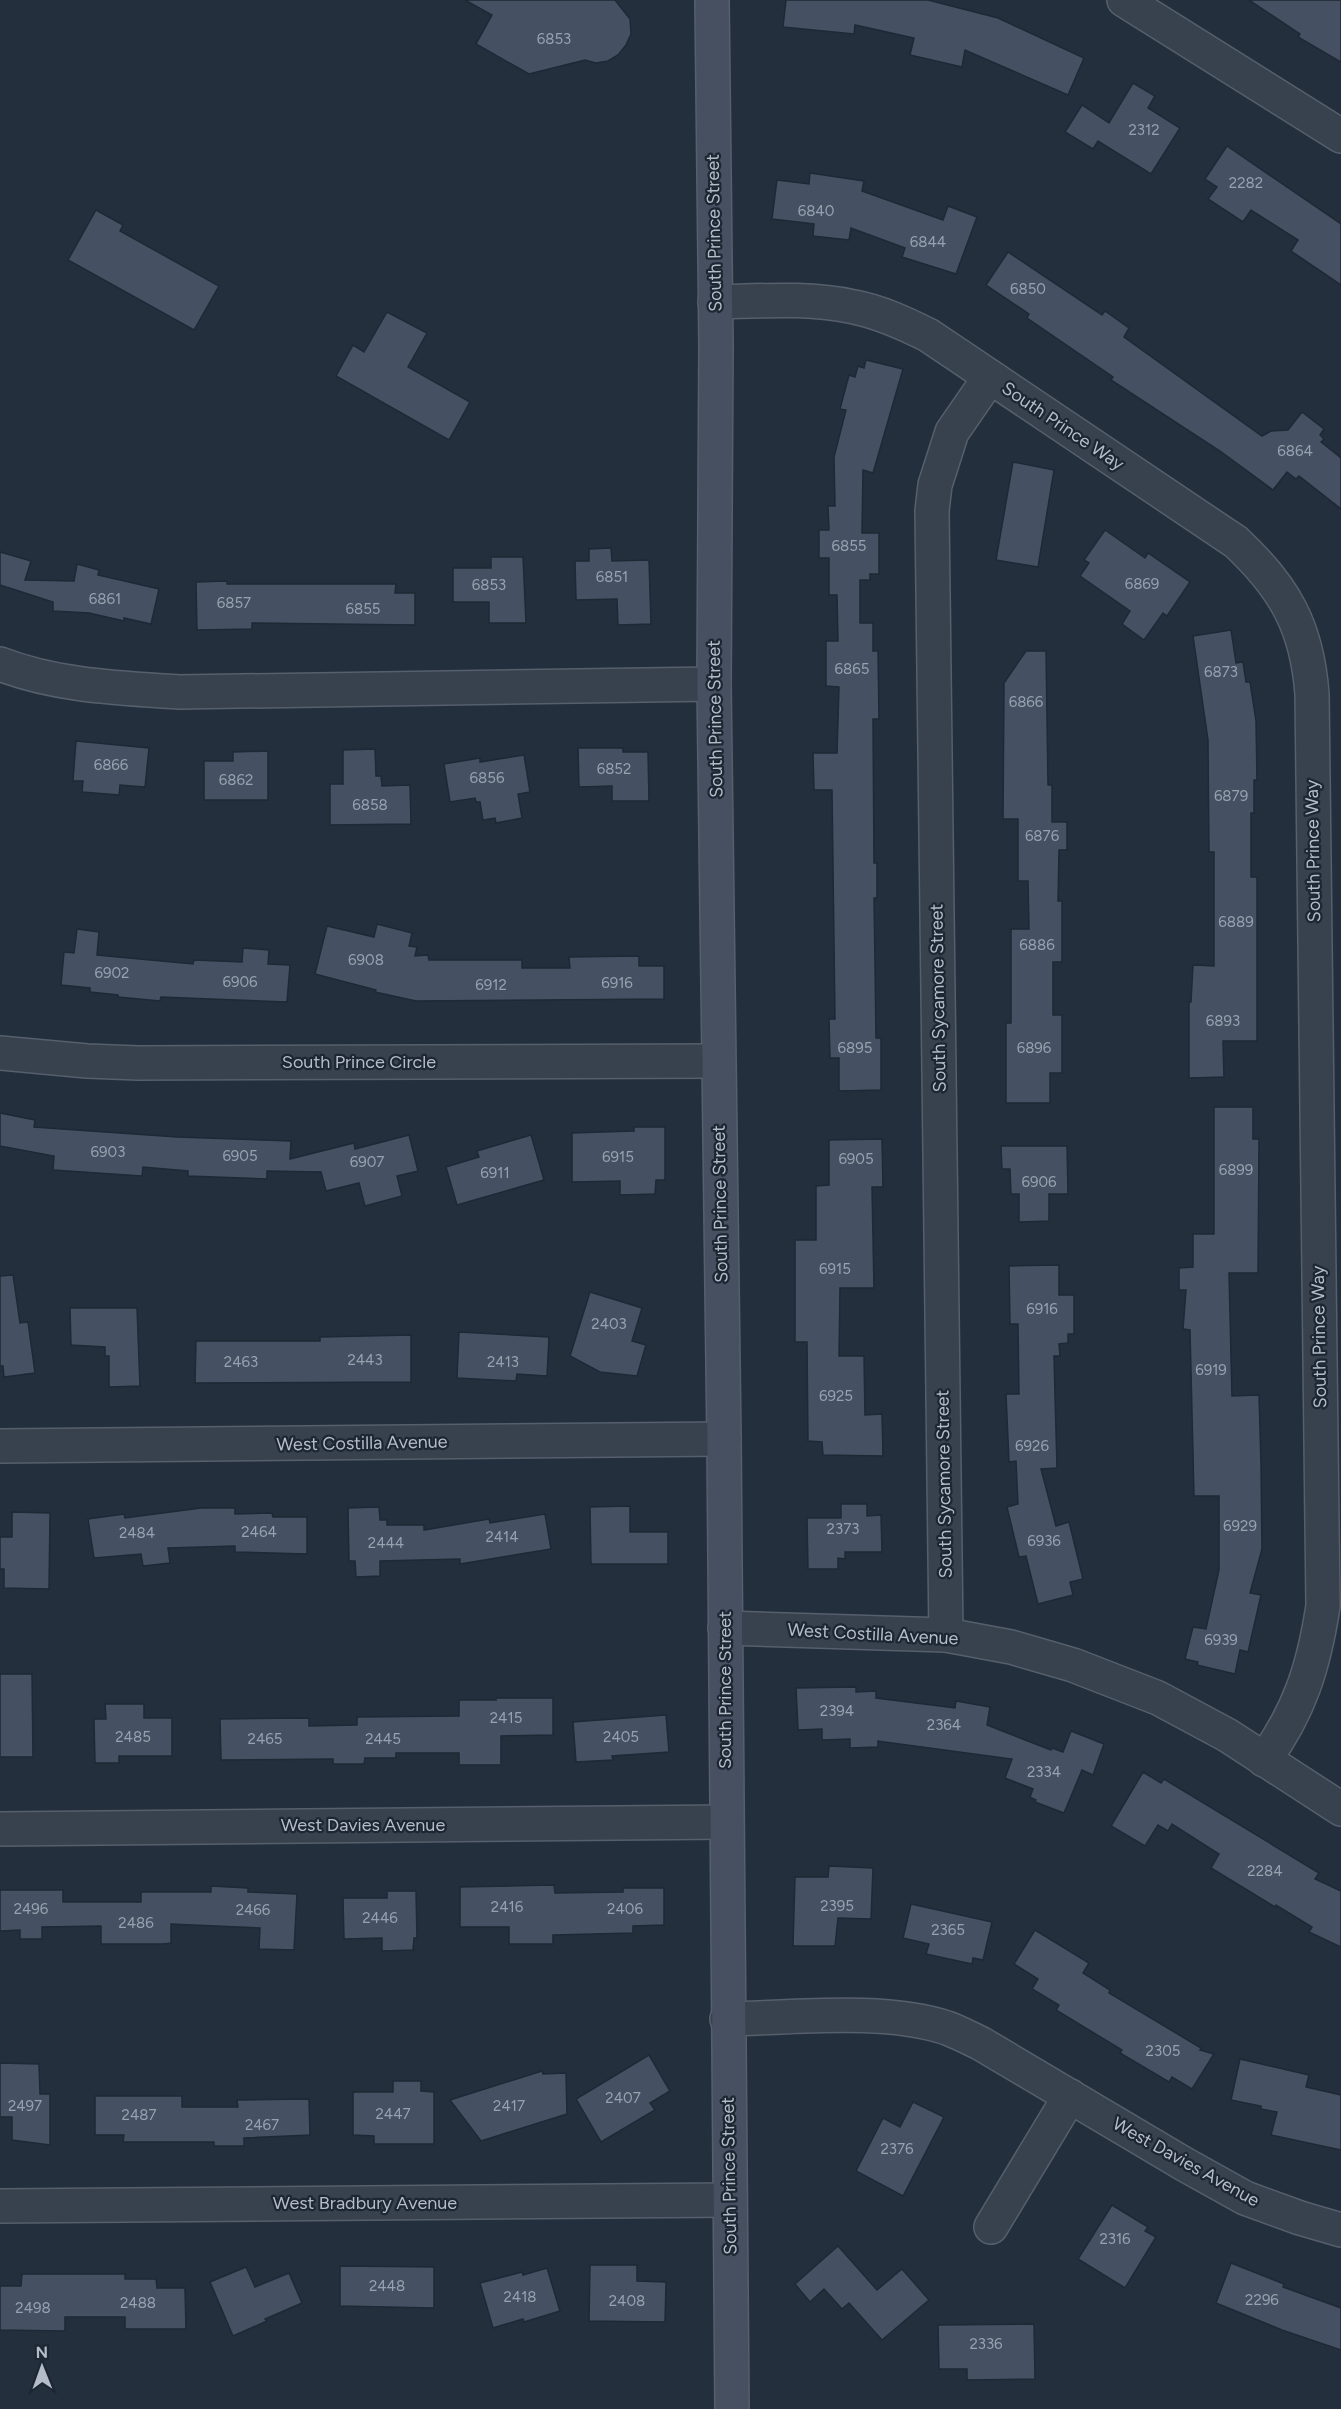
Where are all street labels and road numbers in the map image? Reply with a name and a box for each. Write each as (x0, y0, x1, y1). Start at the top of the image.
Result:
street label: South Prince Street (702, 154, 726, 312)
street label: South Prince Way (998, 377, 1129, 475)
street label: South Prince Street (703, 640, 727, 798)
street label: South Prince Way (1301, 779, 1325, 922)
street label: South Sycamore Street (925, 903, 951, 1092)
street label: South Prince Circle (282, 1051, 436, 1073)
street label: South Prince Street (708, 1125, 732, 1283)
street label: South Prince Way (1307, 1265, 1331, 1408)
street label: South Sycamore Street (931, 1389, 957, 1578)
street label: West Costilla Avenue (276, 1431, 448, 1455)
street label: South Prince Street (714, 1611, 736, 1769)
street label: West Costilla Avenue (787, 1619, 959, 1649)
street label: West Davies Avenue (281, 1814, 445, 1836)
street label: South Prince Street (717, 2097, 741, 2255)
street label: West Davies Avenue (1109, 2112, 1263, 2212)
street label: West Bradbury Avenue (273, 2192, 457, 2214)

